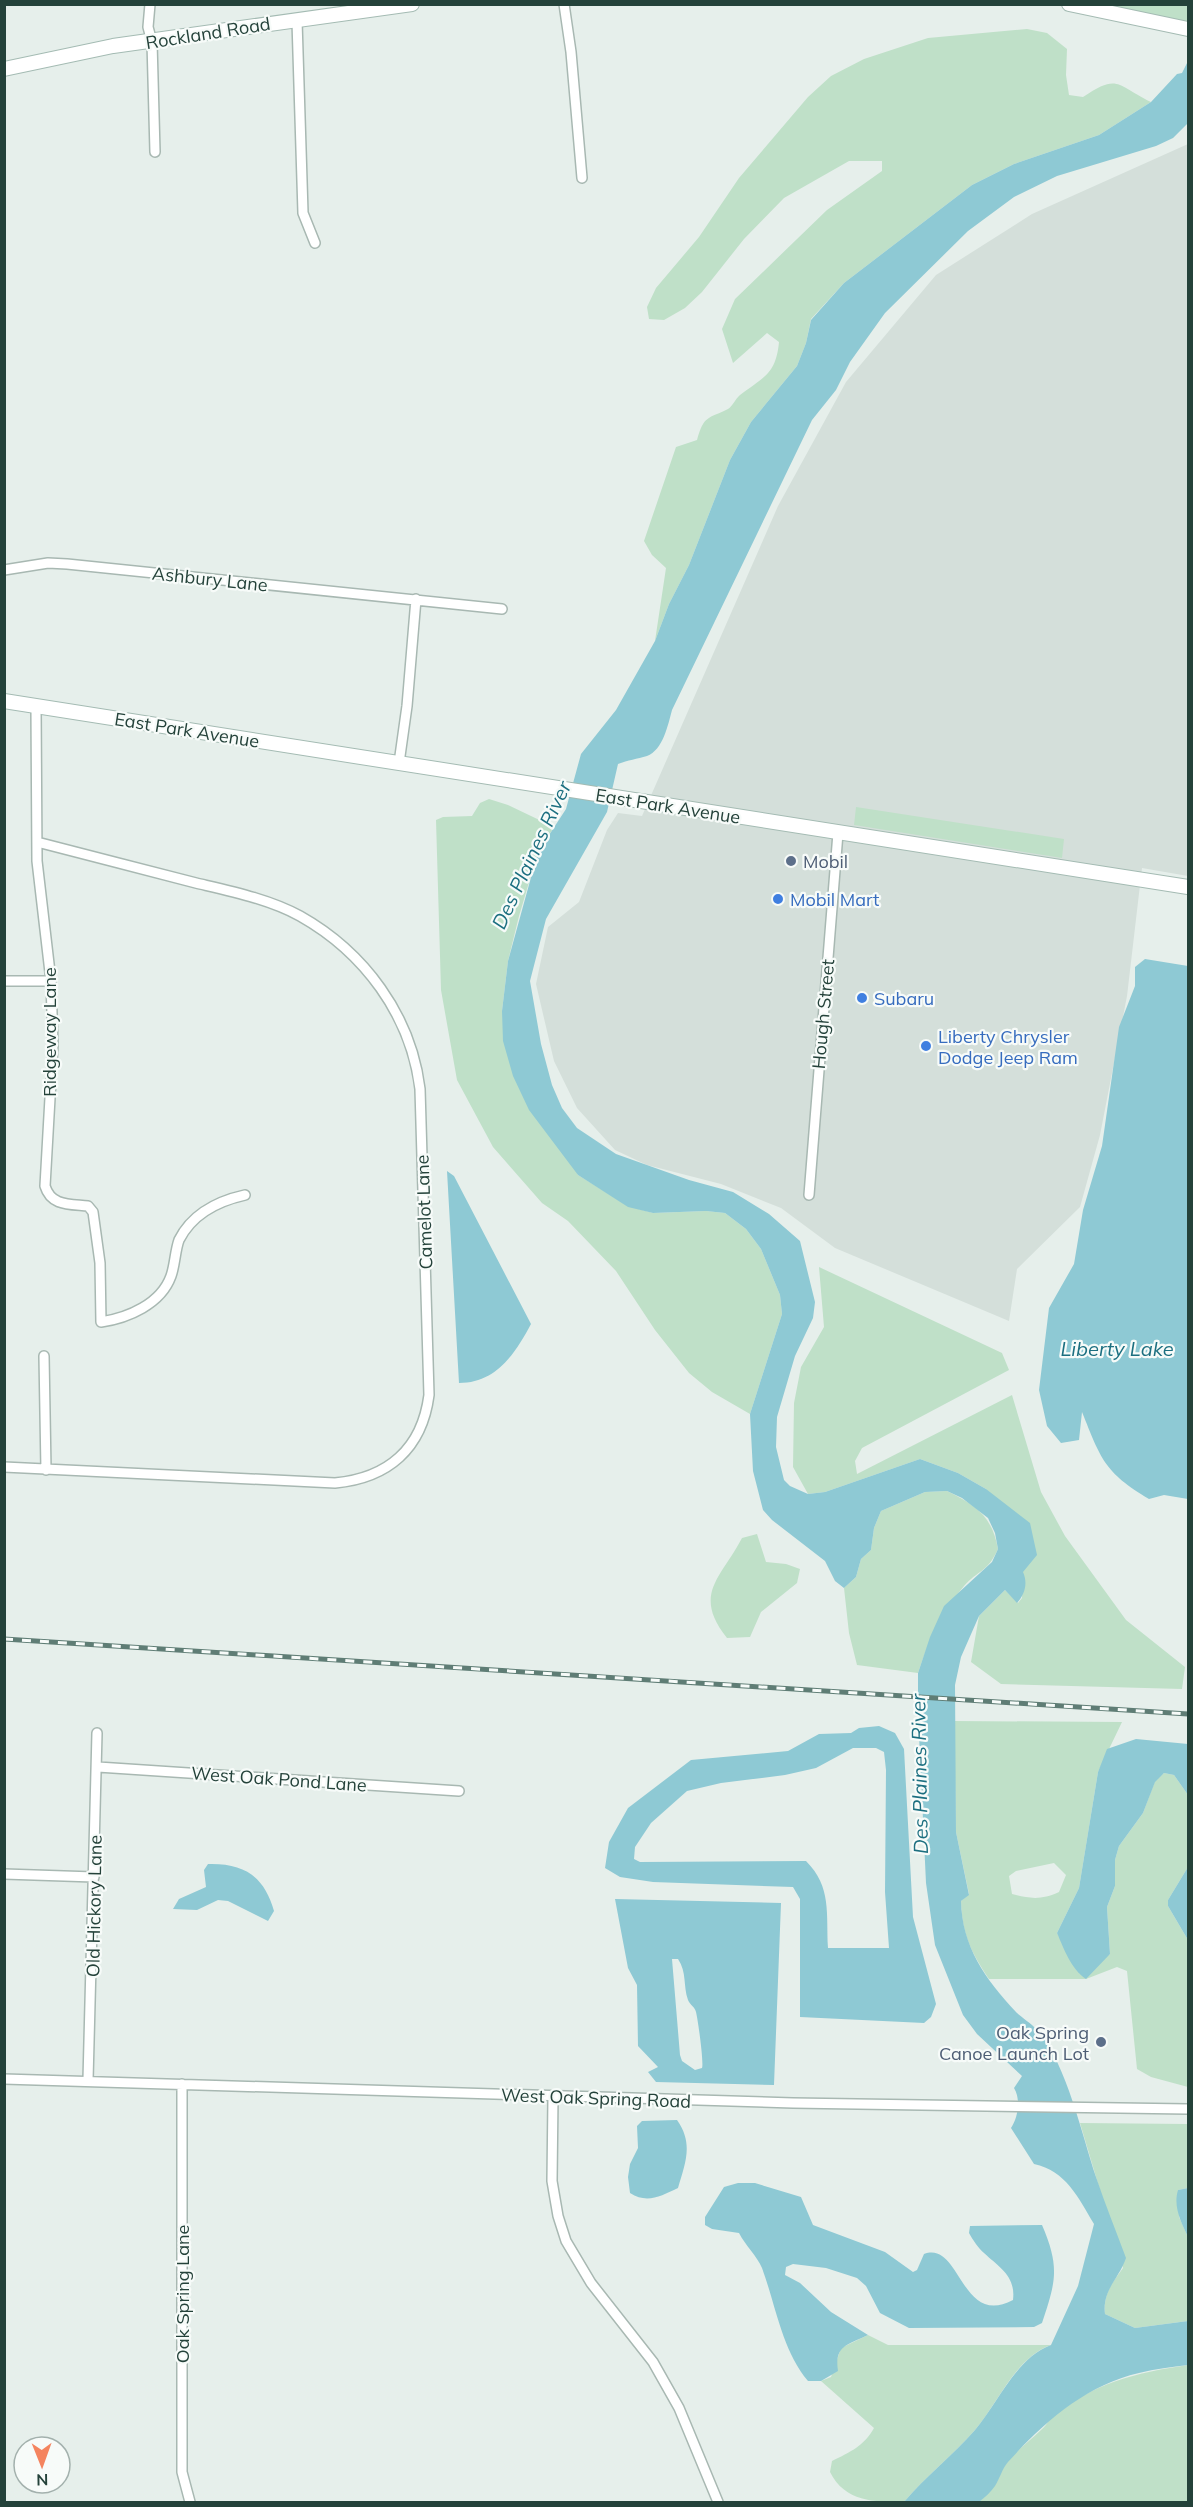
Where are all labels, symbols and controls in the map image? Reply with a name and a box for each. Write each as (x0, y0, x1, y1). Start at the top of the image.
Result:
street label: Rockland Road (144, 12, 272, 54)
street label: Ashbury Lane (151, 561, 269, 597)
street label: East Park Avenue (113, 707, 261, 753)
water label: Des Plaines River (486, 776, 577, 933)
street label: East Park Avenue (594, 783, 742, 829)
place label: Mobil (803, 850, 848, 873)
marker: Mobil (784, 854, 798, 868)
place label: Mobil Mart (790, 888, 879, 911)
marker: Mobil Mart (771, 892, 785, 906)
street label: Hough Street (807, 958, 839, 1070)
street label: Ridgeway Lane (38, 967, 61, 1097)
place label: Subaru (874, 987, 934, 1010)
marker: Subaru (855, 991, 869, 1005)
place label: Liberty Chrysler Dodge Jeep Ram (938, 1025, 1078, 1069)
marker: Liberty Chrysler Dodge Jeep Ram (919, 1039, 933, 1053)
street label: Camelot Lane (411, 1154, 437, 1270)
water label: Liberty Lake (1060, 1336, 1174, 1361)
water label: Des Plaines River (905, 1693, 933, 1854)
street label: West Oak Pond Lane (190, 1761, 368, 1797)
street label: Old Hickory Lane (81, 1835, 107, 1977)
place label: Oak Spring Canoe Launch Lot (939, 2021, 1089, 2065)
marker: Oak Spring Canoe Launch Lot (1094, 2035, 1108, 2049)
street label: West Oak Spring Road (501, 2083, 691, 2113)
street label: Oak Spring Lane (171, 2225, 194, 2363)
north arrow (12, 2435, 72, 2495)
text: N (36, 2470, 48, 2490)

